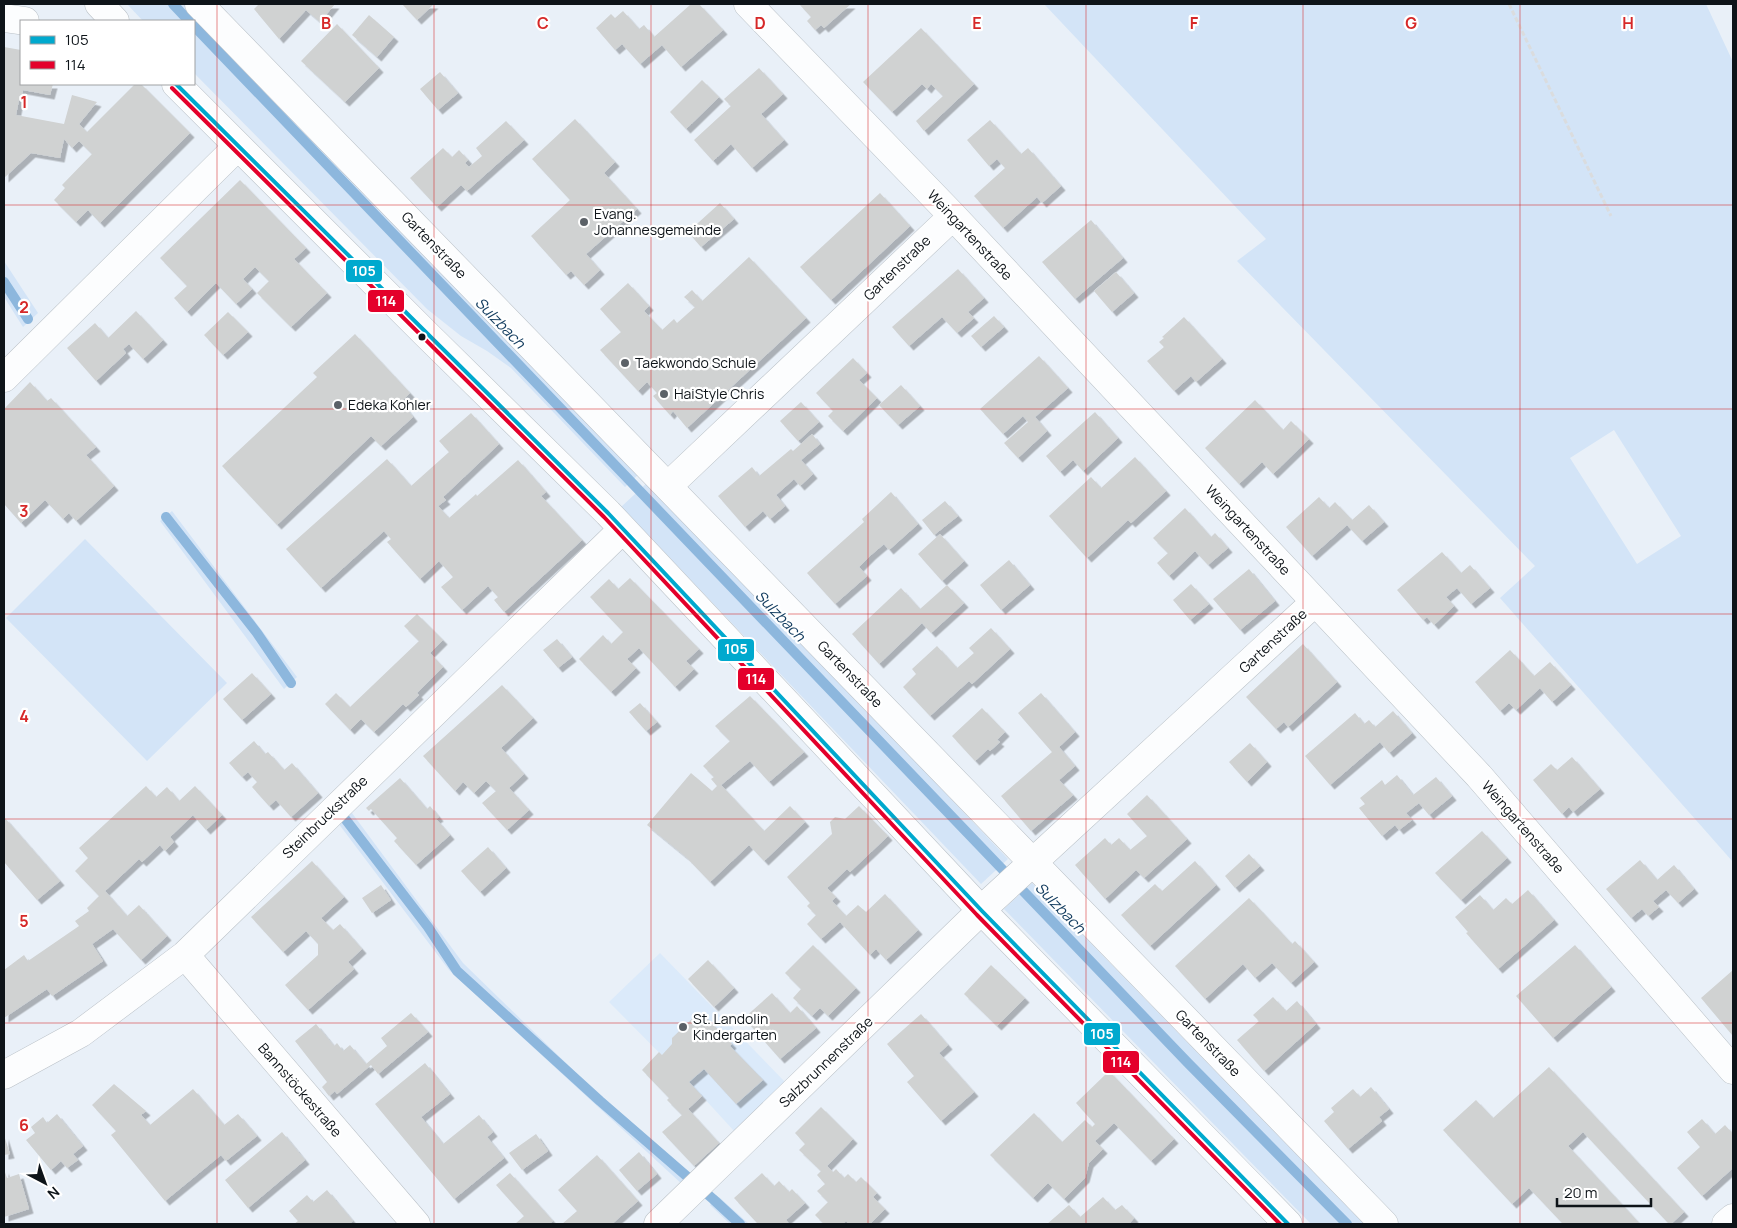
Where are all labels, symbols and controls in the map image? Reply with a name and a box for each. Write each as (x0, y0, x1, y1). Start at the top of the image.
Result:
text: B (321, 12, 331, 34)
text: C (537, 12, 549, 34)
text: D (754, 12, 766, 34)
text: E (972, 12, 982, 34)
text: F (1190, 12, 1199, 34)
text: G (1405, 12, 1417, 34)
text: H (1622, 12, 1634, 34)
legend (20, 20, 195, 85)
text: 105 (65, 29, 89, 50)
text: 114 (65, 54, 86, 75)
text: 1 (20, 91, 28, 113)
street label: Weingartenstraße (924, 185, 1017, 284)
place label: Evang. Johannesgemeinde (594, 204, 721, 239)
street label: Gartenstraße (398, 207, 471, 282)
marker: Evang. Johannesgemeinde (578, 216, 590, 228)
street label: Gartenstraße (859, 231, 934, 304)
line badge: 105 (345, 259, 383, 283)
text: 105 (352, 261, 376, 280)
line badge: 114 (367, 289, 405, 313)
text: 114 (376, 291, 396, 310)
water label: Sulzbach (471, 292, 531, 354)
text: 2 (19, 296, 29, 318)
unlabelled marker (417, 332, 427, 342)
place label: Taekwondo Schule (635, 353, 756, 372)
marker: Taekwondo Schule (619, 357, 631, 369)
place label: HaiStyle Chris (674, 384, 764, 403)
marker: HaiStyle Chris (658, 388, 670, 400)
place label: Edeka Kohler (348, 395, 431, 414)
marker: Edeka Kohler (332, 399, 344, 411)
street label: Weingartenstraße (1202, 480, 1295, 579)
text: 3 (19, 500, 29, 522)
water label: Sulzbach (751, 585, 811, 647)
street label: Gartenstraße (1235, 604, 1311, 677)
street label: Gartenstraße (814, 636, 887, 711)
line badge: 105 (717, 638, 755, 662)
text: 105 (724, 639, 748, 658)
line badge: 114 (737, 667, 775, 691)
text: 114 (746, 669, 766, 688)
text: 4 (19, 705, 29, 727)
street label: Steinbruckstraße (278, 771, 372, 862)
street label: Weingartenstraße (1478, 776, 1569, 877)
water label: Sulzbach (1031, 877, 1091, 939)
text: 5 (19, 910, 29, 932)
street label: Gartenstraße (1172, 1005, 1245, 1080)
place label: St. Landolin Kindergarten (693, 1009, 777, 1044)
street label: Salzbrunnenstraße (775, 1012, 877, 1111)
marker: St. Landolin Kindergarten (677, 1021, 689, 1033)
line badge: 105 (1083, 1022, 1121, 1046)
text: 105 (1090, 1024, 1114, 1043)
street label: Bannstöckestraße (254, 1039, 347, 1141)
line badge: 114 (1102, 1050, 1140, 1074)
text: 114 (1111, 1052, 1131, 1071)
text: 6 (19, 1114, 29, 1136)
north arrow (20, 1158, 70, 1208)
scale bar (1557, 1176, 1651, 1208)
text: 20 m (1564, 1182, 1597, 1203)
text: N (44, 1183, 64, 1204)

